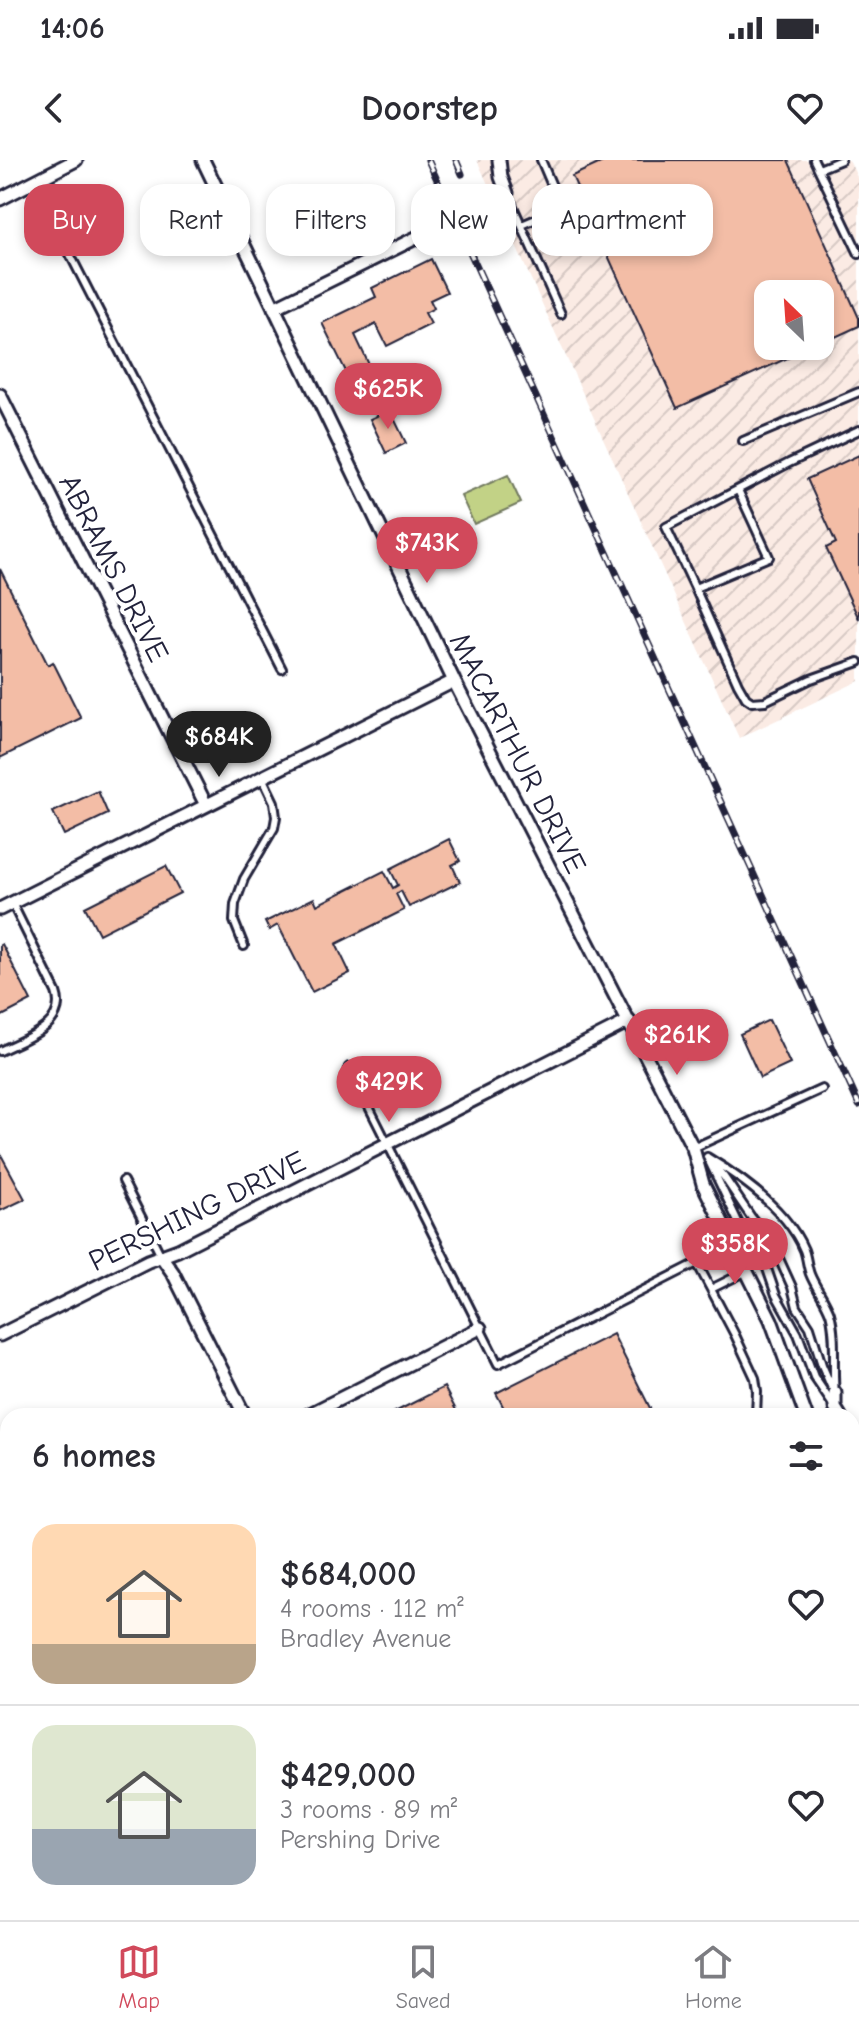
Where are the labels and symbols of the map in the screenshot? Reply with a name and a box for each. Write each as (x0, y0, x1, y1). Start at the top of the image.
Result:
north arrow (754, 280, 834, 360)
pin: $625K (332, 363, 444, 431)
street label: ABRAMS DRIVE (51, 469, 176, 668)
pin: $743K (371, 517, 483, 585)
street label: MACARTHUR DRIVE (442, 627, 593, 879)
pin: $684K (163, 711, 275, 779)
pin: $261K (621, 1009, 733, 1077)
pin: $429K (333, 1056, 445, 1124)
street label: PERSHING DRIVE (83, 1144, 311, 1279)
pin: $358K (679, 1218, 791, 1286)

